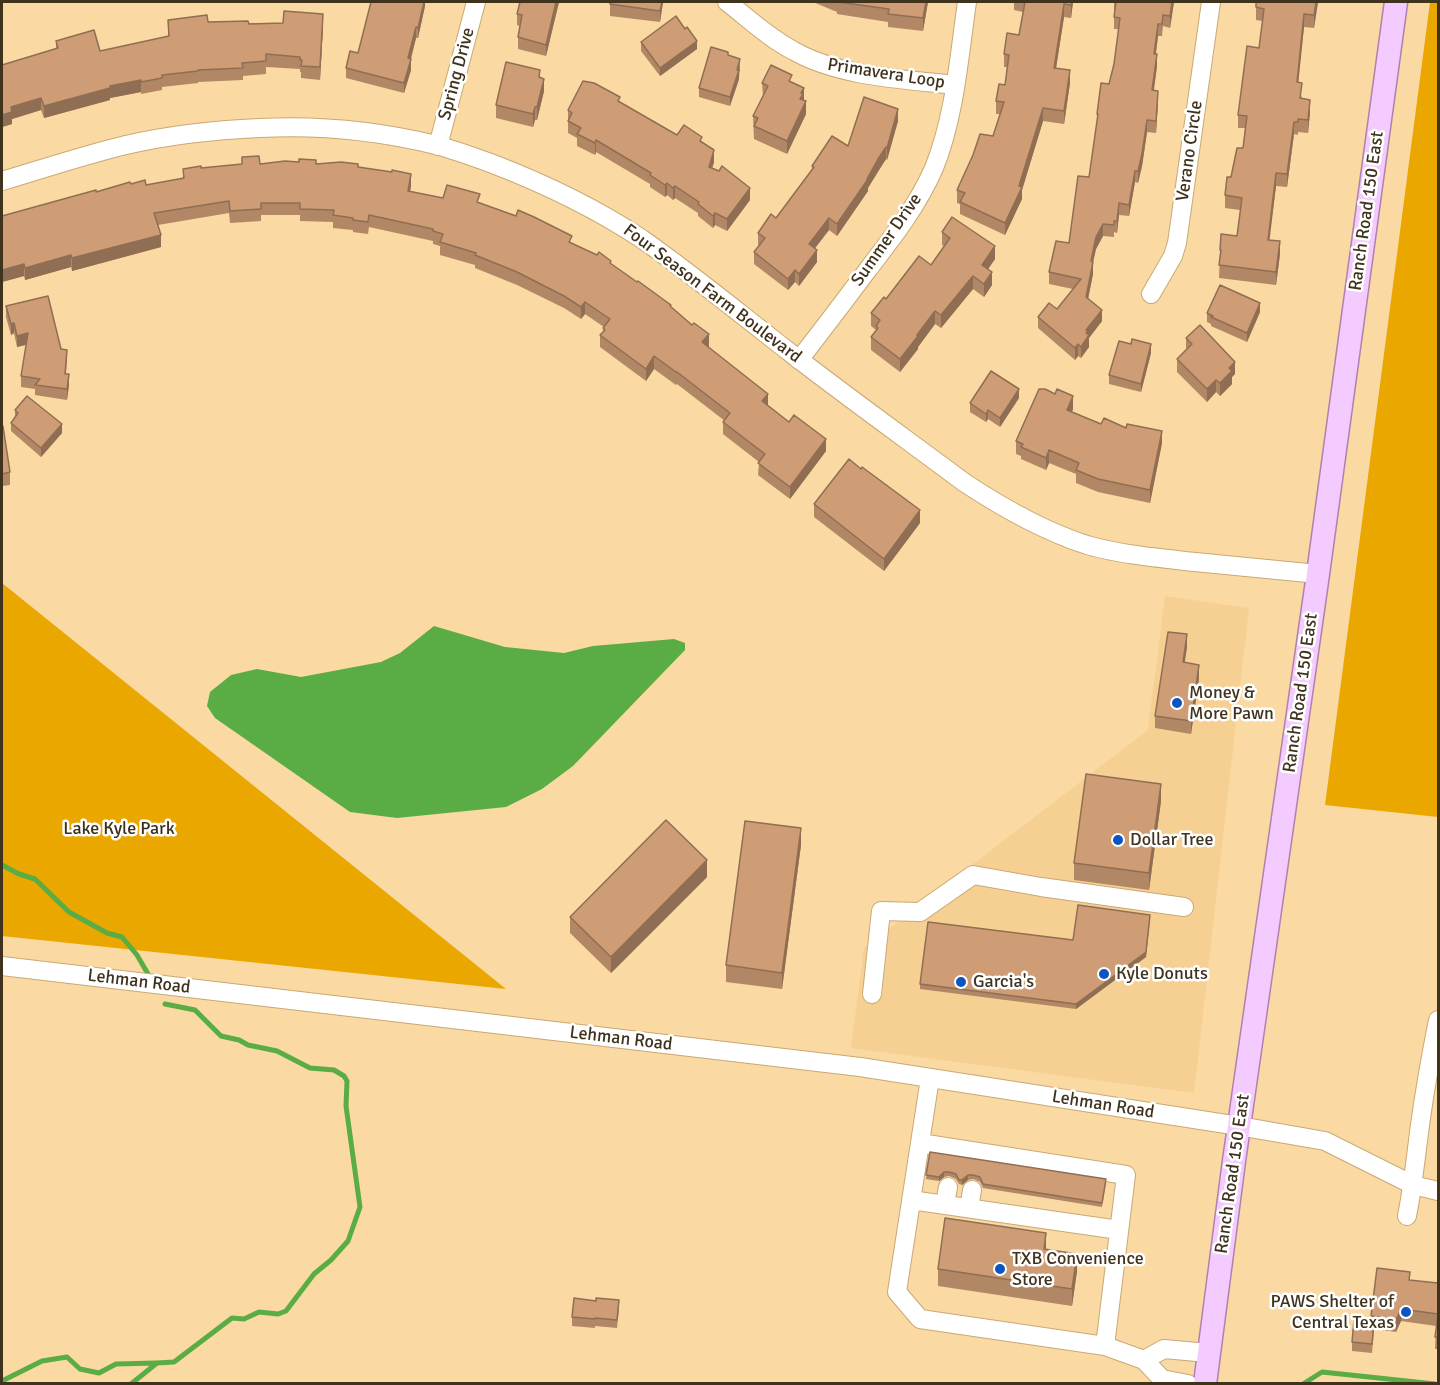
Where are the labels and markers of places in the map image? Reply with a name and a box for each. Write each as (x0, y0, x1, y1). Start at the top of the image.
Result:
place label: Money & More Pawn (1189, 682, 1274, 724)
marker: Money & More Pawn (1170, 696, 1184, 710)
place label: Dollar Tree (1130, 829, 1213, 851)
marker: Dollar Tree (1111, 833, 1125, 847)
place label: Kyle Donuts (1116, 963, 1208, 985)
marker: Kyle Donuts (1097, 967, 1111, 981)
place label: Garcia's (973, 971, 1034, 993)
marker: Garcia's (954, 975, 968, 989)
place label: TXB Convenience Store (1012, 1248, 1144, 1290)
marker: TXB Convenience Store (993, 1262, 1007, 1276)
place label: PAWS Shelter of Central Texas (1271, 1291, 1394, 1334)
marker: PAWS Shelter of Central Texas (1399, 1305, 1413, 1319)

